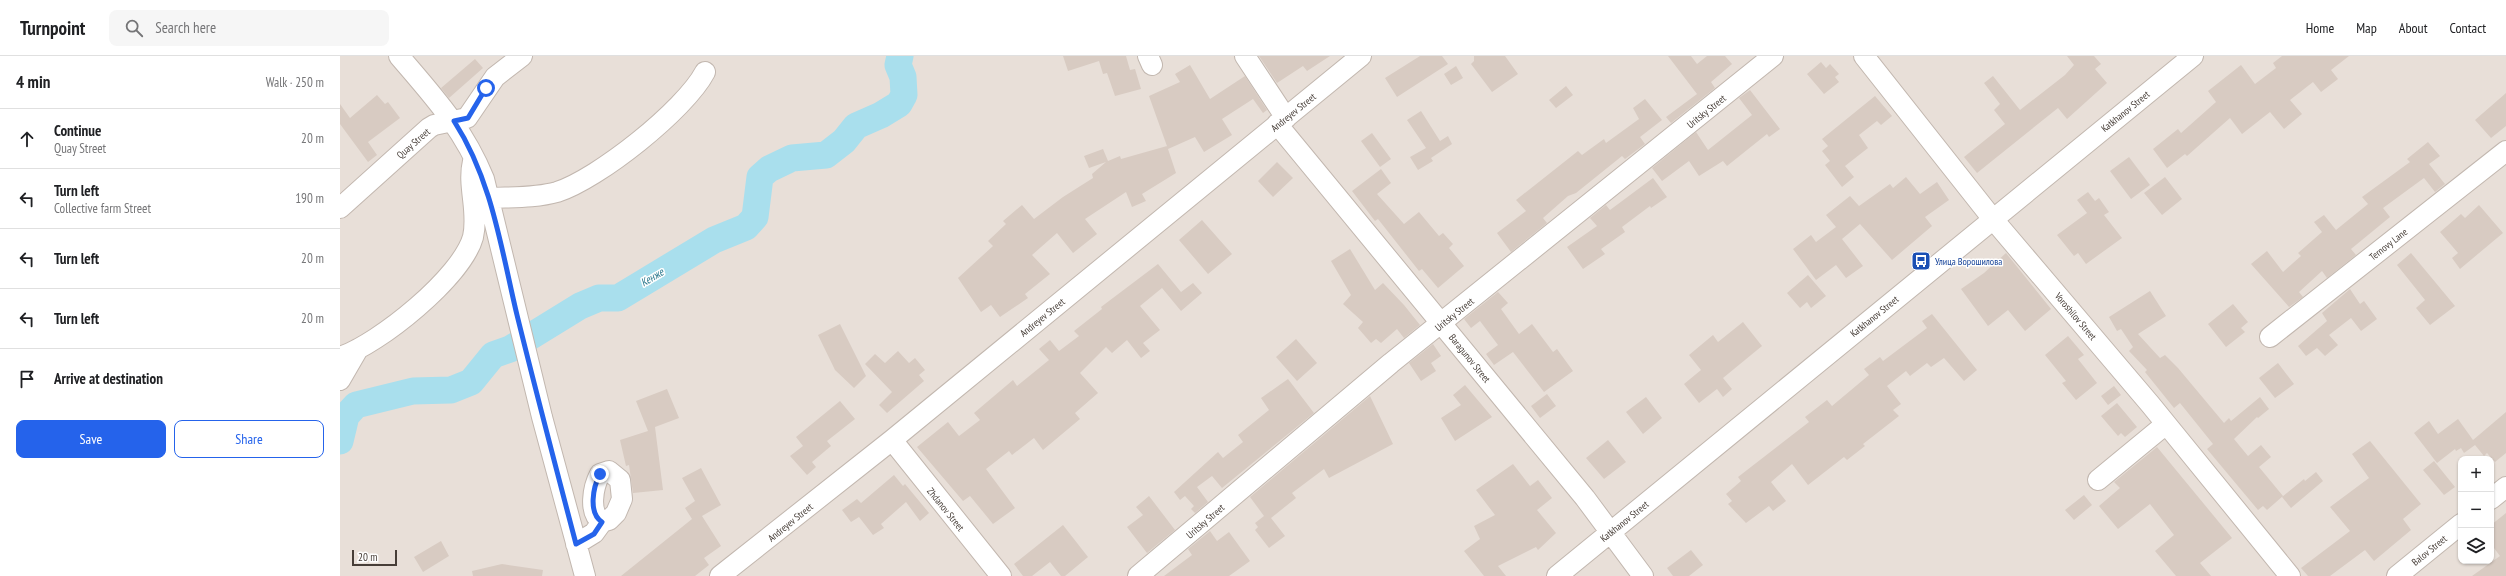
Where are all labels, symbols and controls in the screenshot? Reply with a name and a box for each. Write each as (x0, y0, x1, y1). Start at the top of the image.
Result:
search box (109, 10, 389, 46)
text: Turnpoint (20, 16, 85, 40)
icon: search (123, 17, 145, 39)
text: Search here (155, 18, 216, 37)
text: Home (2306, 19, 2334, 37)
text: Map (2356, 19, 2377, 37)
text: About (2399, 19, 2428, 37)
text: Contact (2450, 19, 2486, 37)
text: 4 min (16, 71, 50, 93)
text: Walk · 250 m (266, 74, 324, 91)
route start (477, 79, 495, 97)
street label: Katkhanov Street (2098, 88, 2152, 135)
street label: Andreyev Street (1268, 90, 1319, 135)
street label: Uritsky Street (1684, 92, 1729, 131)
text: Continue (54, 121, 101, 140)
street label: Quay Street (394, 125, 433, 161)
icon: ahead (16, 128, 38, 150)
text: 20 m (301, 130, 324, 147)
text: Quay Street (54, 140, 106, 157)
text: Turn left (54, 181, 99, 200)
icon: left (16, 188, 38, 210)
text: 190 m (295, 190, 324, 207)
text: Collective farm Street (54, 200, 151, 217)
street label: Ternovy Lane (2367, 225, 2410, 263)
icon: left (16, 248, 38, 270)
text: Turn left (54, 249, 99, 268)
text: 20 m (301, 250, 324, 267)
bus stop icon: Улица Ворошилова (1910, 250, 1932, 272)
place label: Улица Ворошилова (1935, 255, 2002, 268)
water label: Кенже (638, 264, 667, 289)
street label: Voroshilov Street (2051, 289, 2100, 343)
street label: Katkhanov Street (1847, 293, 1901, 340)
street label: Andreyev Street (1017, 295, 1068, 340)
street label: Uritsky Street (1432, 295, 1477, 334)
icon: left (16, 308, 38, 330)
text: Turn left (54, 309, 99, 328)
text: 20 m (301, 310, 324, 327)
street label: Baragunov Street (1446, 331, 1493, 386)
icon: arrive (16, 368, 38, 390)
text: Arrive at destination (54, 369, 163, 388)
button: Save (16, 420, 166, 458)
button: Share (174, 420, 324, 458)
map controls (2458, 456, 2494, 564)
button: + (2458, 456, 2494, 492)
route end (591, 465, 609, 483)
street label: Zhdanov Street (924, 485, 967, 534)
button: − (2458, 492, 2494, 528)
street label: Katkhanov Street (1597, 498, 1651, 545)
street label: Andreyev Street (765, 500, 816, 545)
street label: Uritsky Street (1184, 501, 1227, 542)
button: layers (2458, 528, 2494, 564)
street label: Balov Street (2409, 532, 2450, 569)
scale bar (352, 548, 397, 567)
text: 20 m (358, 550, 377, 564)

